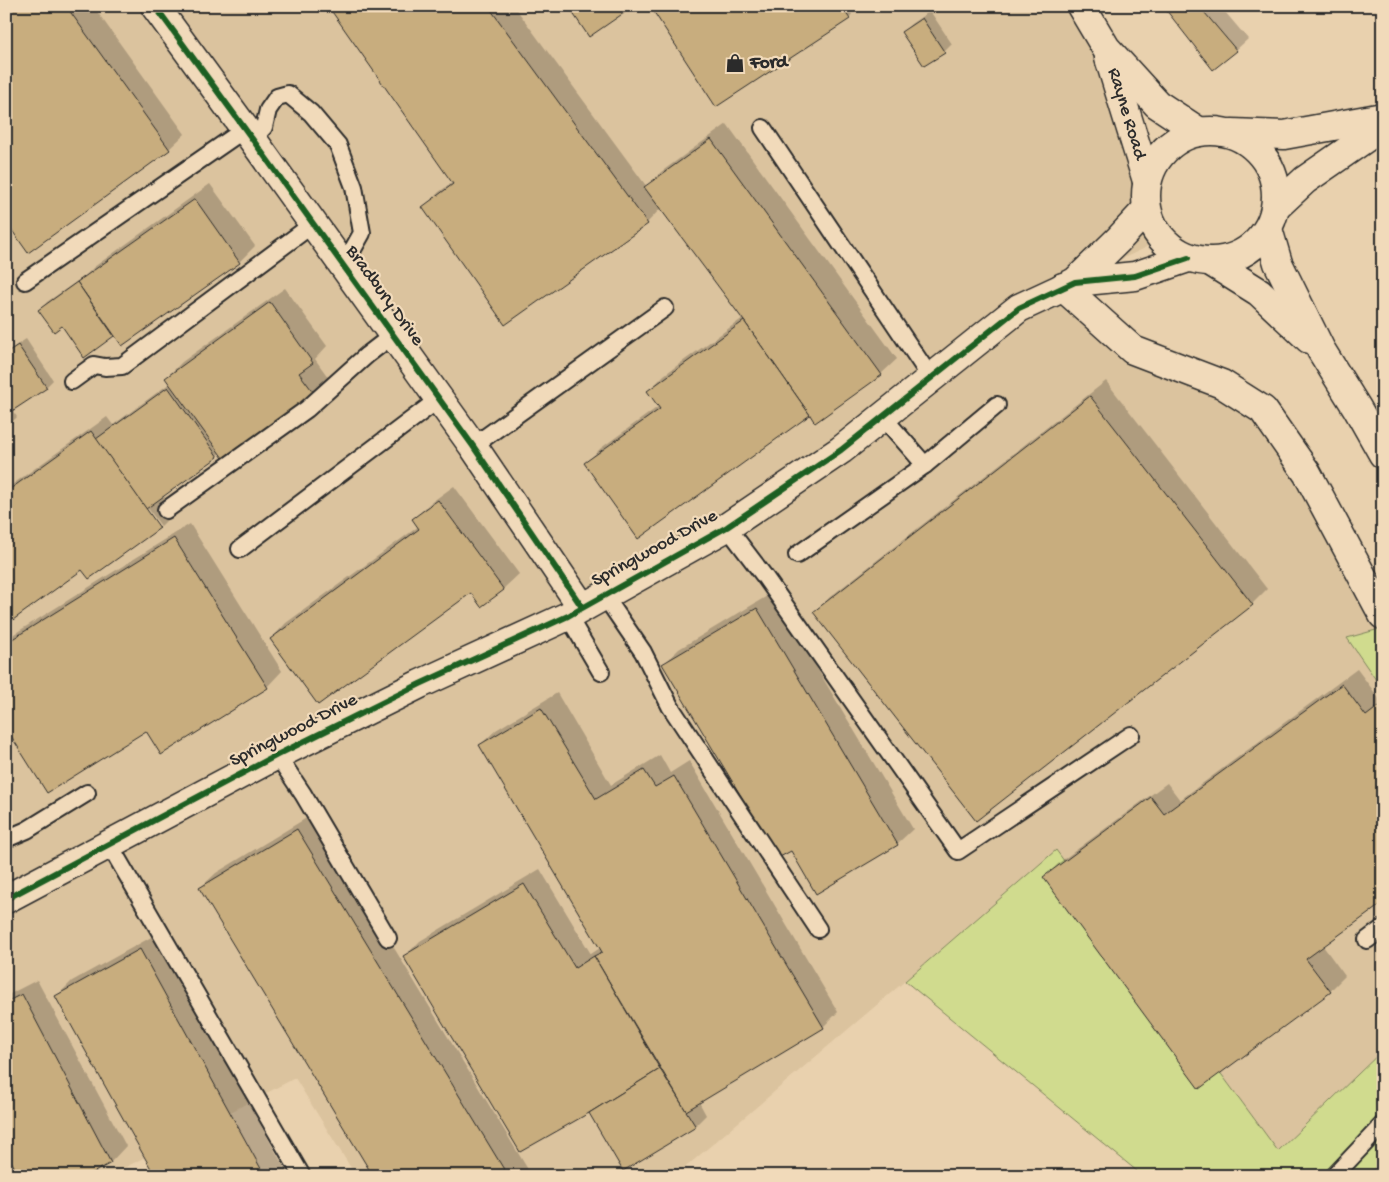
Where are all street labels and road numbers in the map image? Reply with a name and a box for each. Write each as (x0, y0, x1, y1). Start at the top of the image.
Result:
street label: Rayne Road (1101, 65, 1151, 164)
street label: Bradbury Drive (339, 240, 428, 351)
street label: Springwood Drive (588, 505, 722, 593)
street label: Springwood Drive (226, 689, 362, 773)

